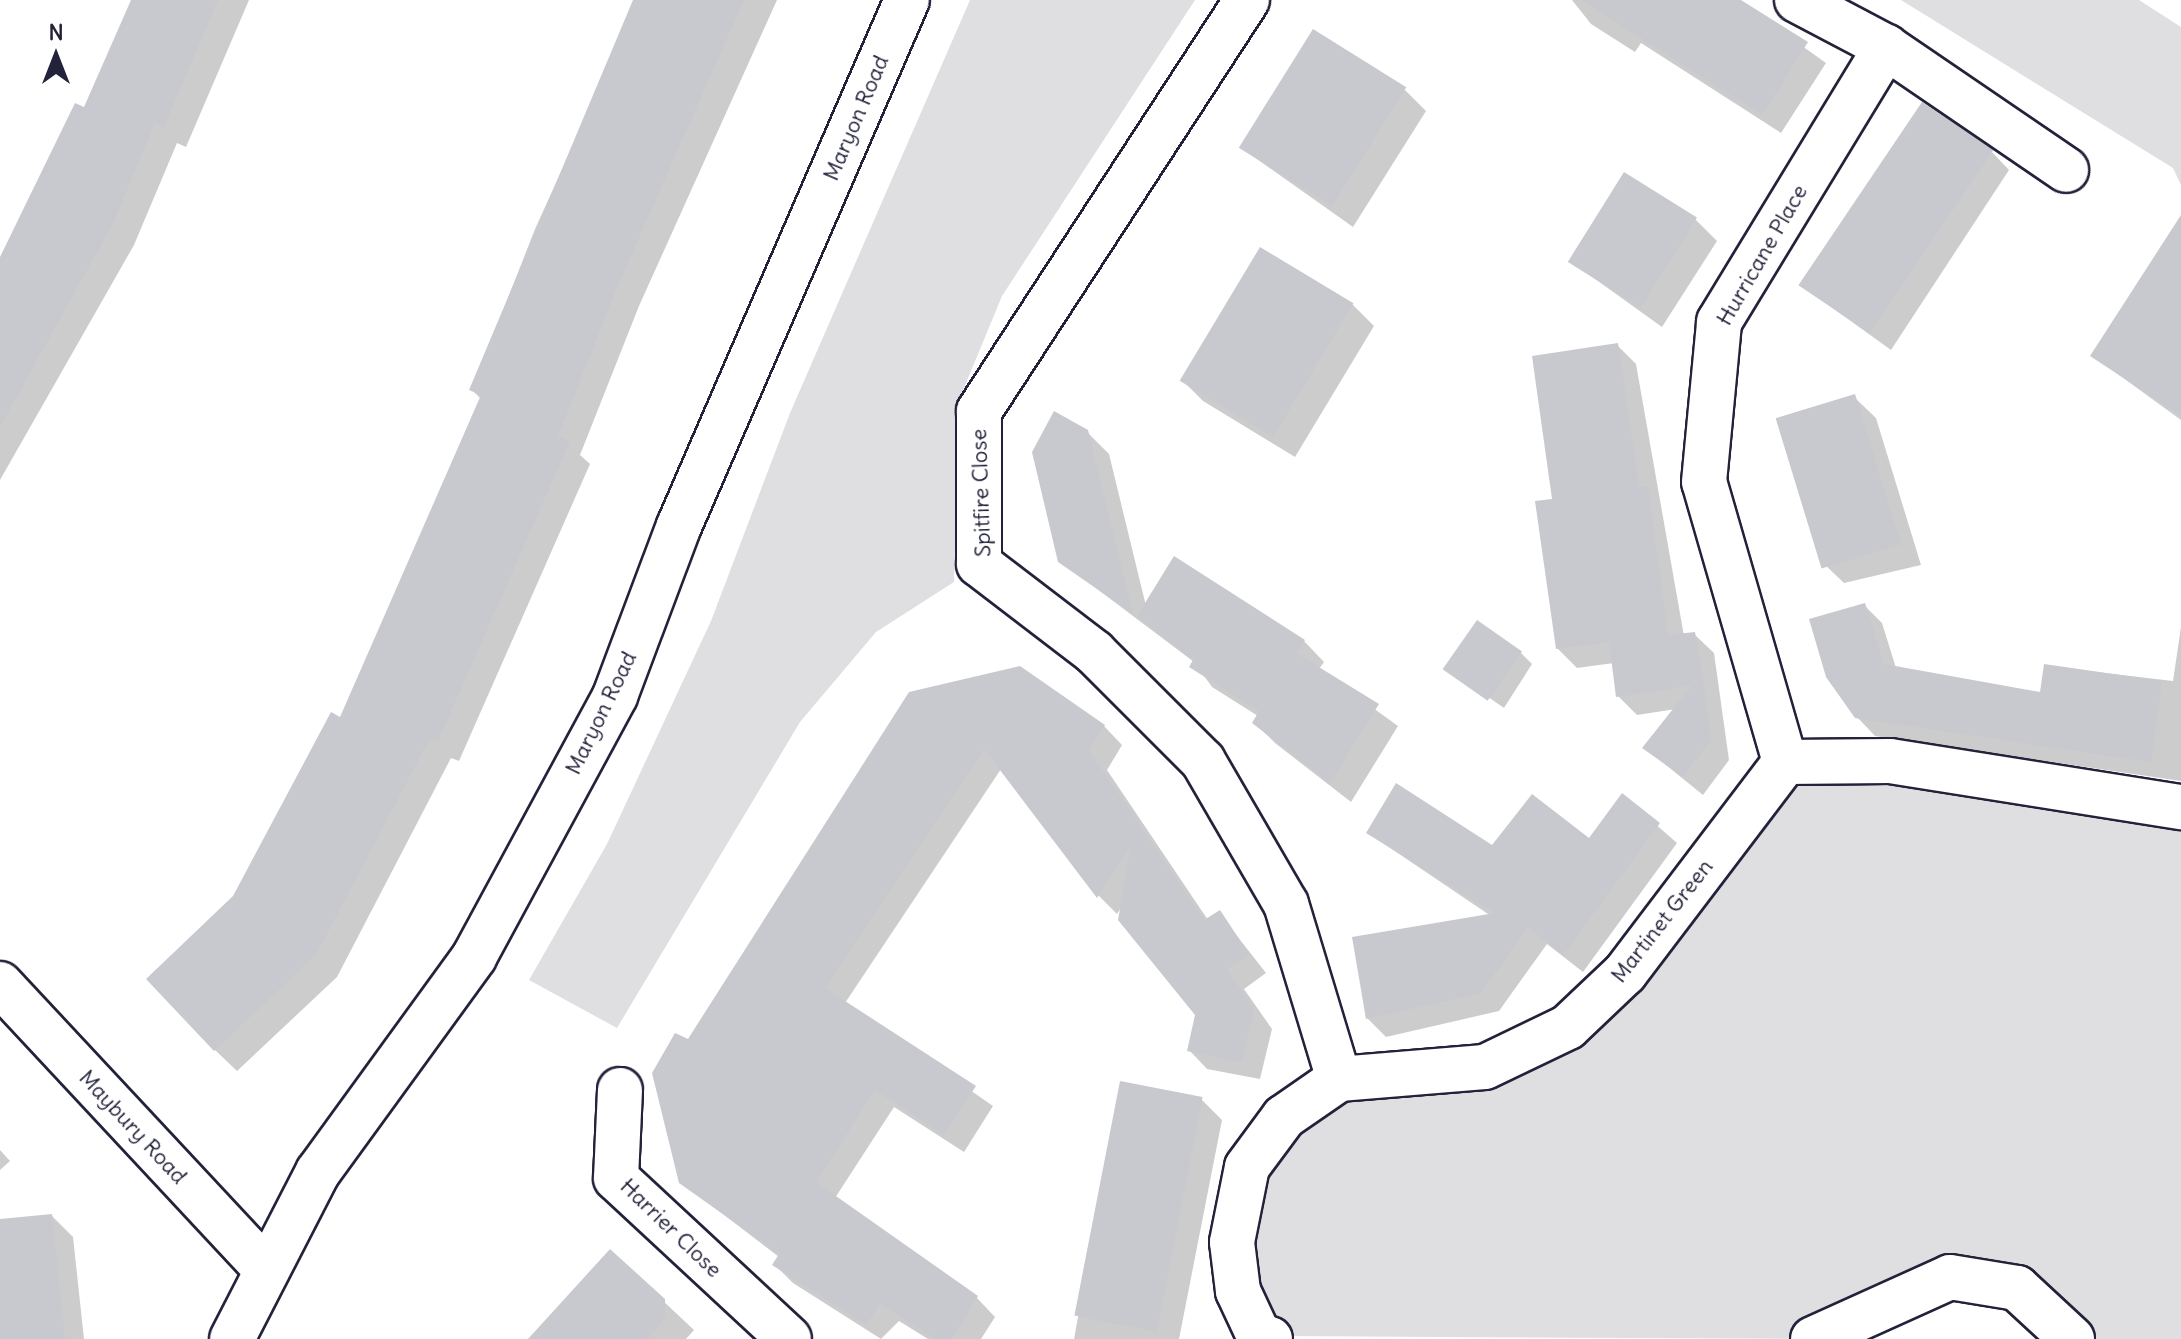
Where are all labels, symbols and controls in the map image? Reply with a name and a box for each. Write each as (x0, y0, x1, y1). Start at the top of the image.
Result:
north arrow (16, 16, 96, 96)
text: N (48, 18, 64, 46)
street label: Maryon Road (818, 51, 894, 185)
street label: Hurricane Place (1711, 180, 1813, 330)
street label: Spitfire Close (966, 428, 996, 558)
street label: Maryon Road (560, 647, 642, 779)
street label: Martinet Green (1606, 854, 1718, 988)
street label: Maybury Road (74, 1065, 192, 1189)
street label: Harrier Close (615, 1173, 727, 1283)

